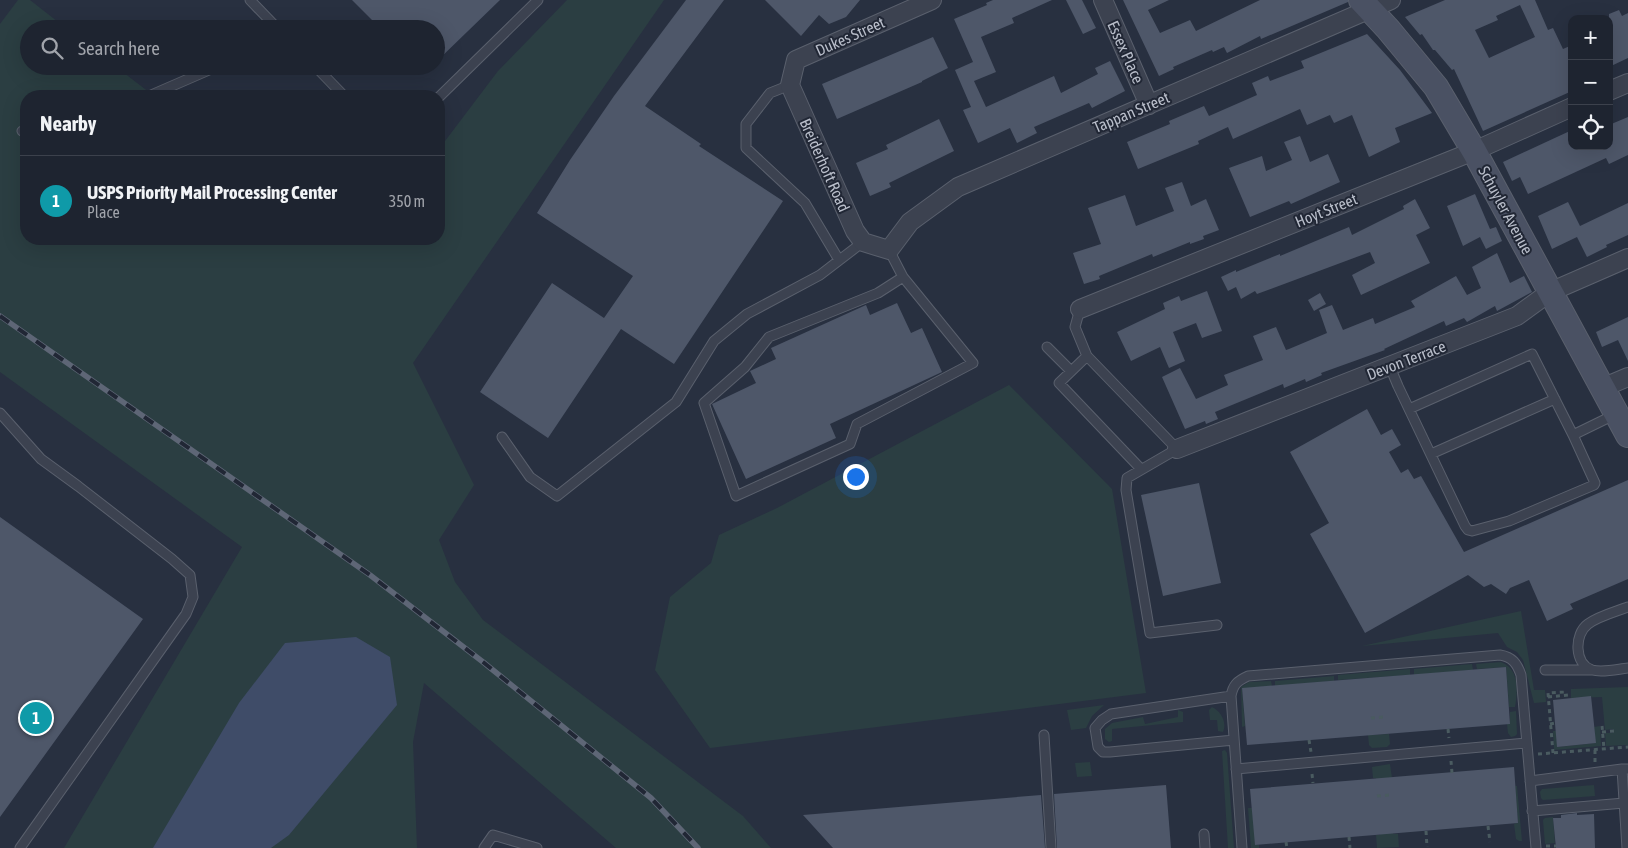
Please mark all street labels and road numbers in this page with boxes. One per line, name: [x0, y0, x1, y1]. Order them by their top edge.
street label: Dukes Street: [813, 13, 888, 59]
street label: Essex Place: [1104, 18, 1148, 86]
street label: Tappan Street: [1090, 88, 1173, 137]
street label: Breiderhoft Road: [796, 116, 854, 214]
street label: Schuyler Avenue: [1474, 163, 1537, 258]
street label: Hoyt Street: [1292, 189, 1360, 231]
street label: Devon Terrace: [1364, 337, 1448, 383]

